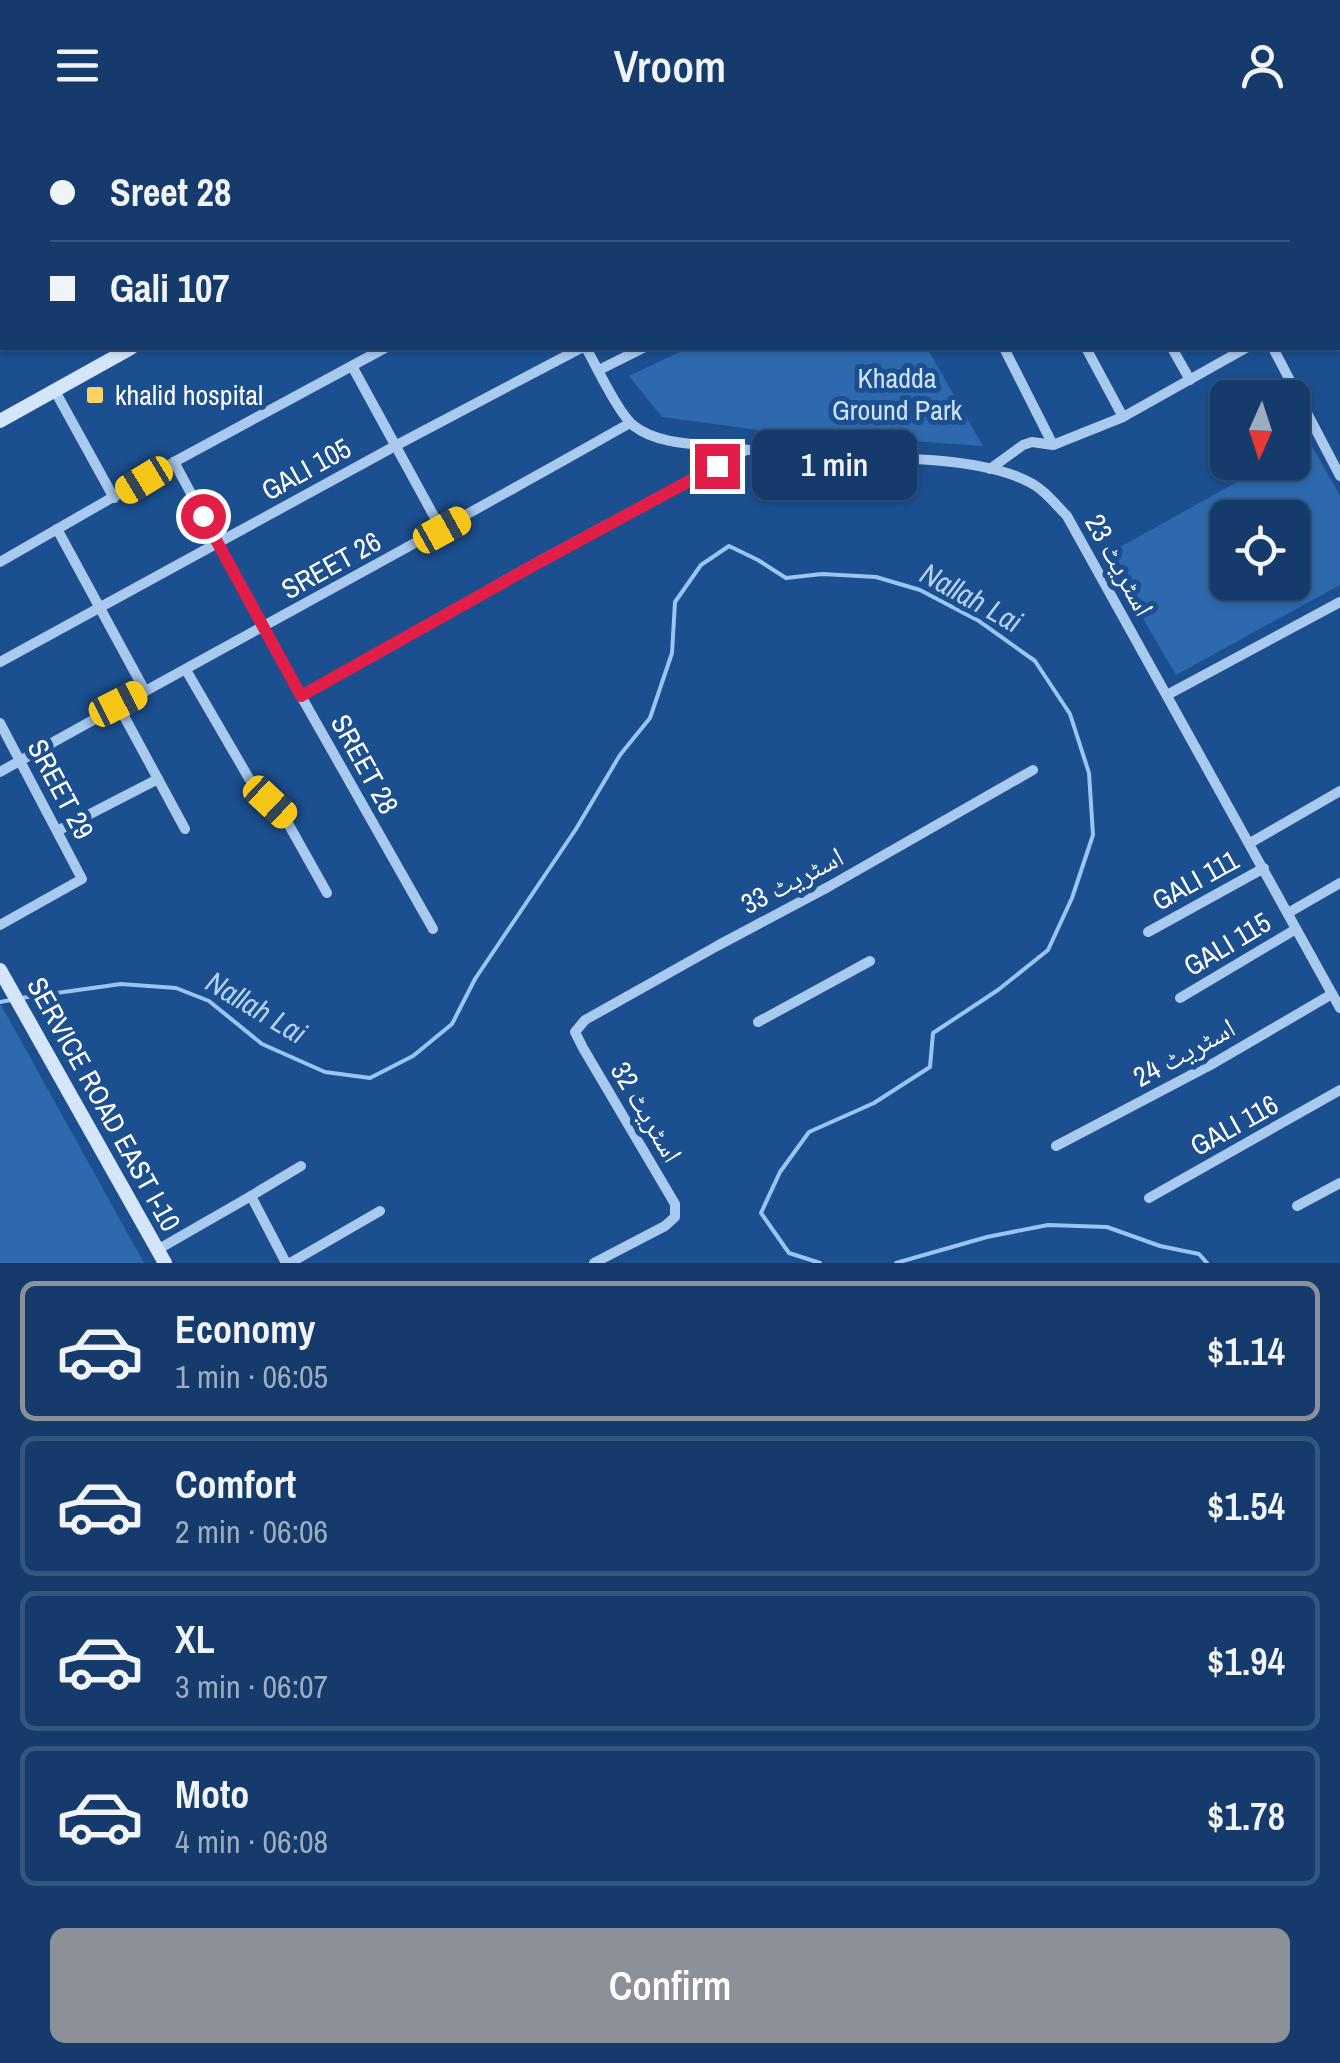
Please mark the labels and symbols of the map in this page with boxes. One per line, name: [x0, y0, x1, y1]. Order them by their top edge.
park label: Khadda Ground Park: [832, 359, 963, 429]
place label: khalid hospital: [115, 376, 263, 414]
north arrow: [1210, 380, 1310, 480]
marker: khalid hospital: [84, 384, 106, 406]
street label: GALI 105: [254, 429, 358, 509]
callout: 1 min: [752, 431, 917, 501]
route end: [695, 444, 740, 489]
car: [111, 452, 177, 508]
route start: [181, 494, 226, 539]
car: [408, 502, 476, 558]
street label: اسٹریٹ 23: [1076, 507, 1164, 623]
street label: SREET 26: [275, 522, 387, 608]
water label: Nallah Lai: [913, 553, 1030, 642]
car: [84, 677, 152, 731]
street label: SREET 28: [322, 708, 408, 820]
street label: SREET 29: [19, 732, 103, 846]
car: [238, 771, 302, 833]
street label: اسٹریٹ 33: [734, 837, 850, 923]
street label: GALI 111: [1145, 841, 1245, 919]
street label: GALI 115: [1176, 903, 1278, 985]
water label: Nallah Lai: [199, 961, 314, 1053]
street label: SERVICE ROAD EAST I-10: [18, 970, 190, 1238]
street label: اسٹریٹ 24: [1126, 1008, 1242, 1096]
street label: اسٹریٹ 32: [602, 1055, 692, 1169]
street label: GALI 116: [1183, 1085, 1285, 1165]

